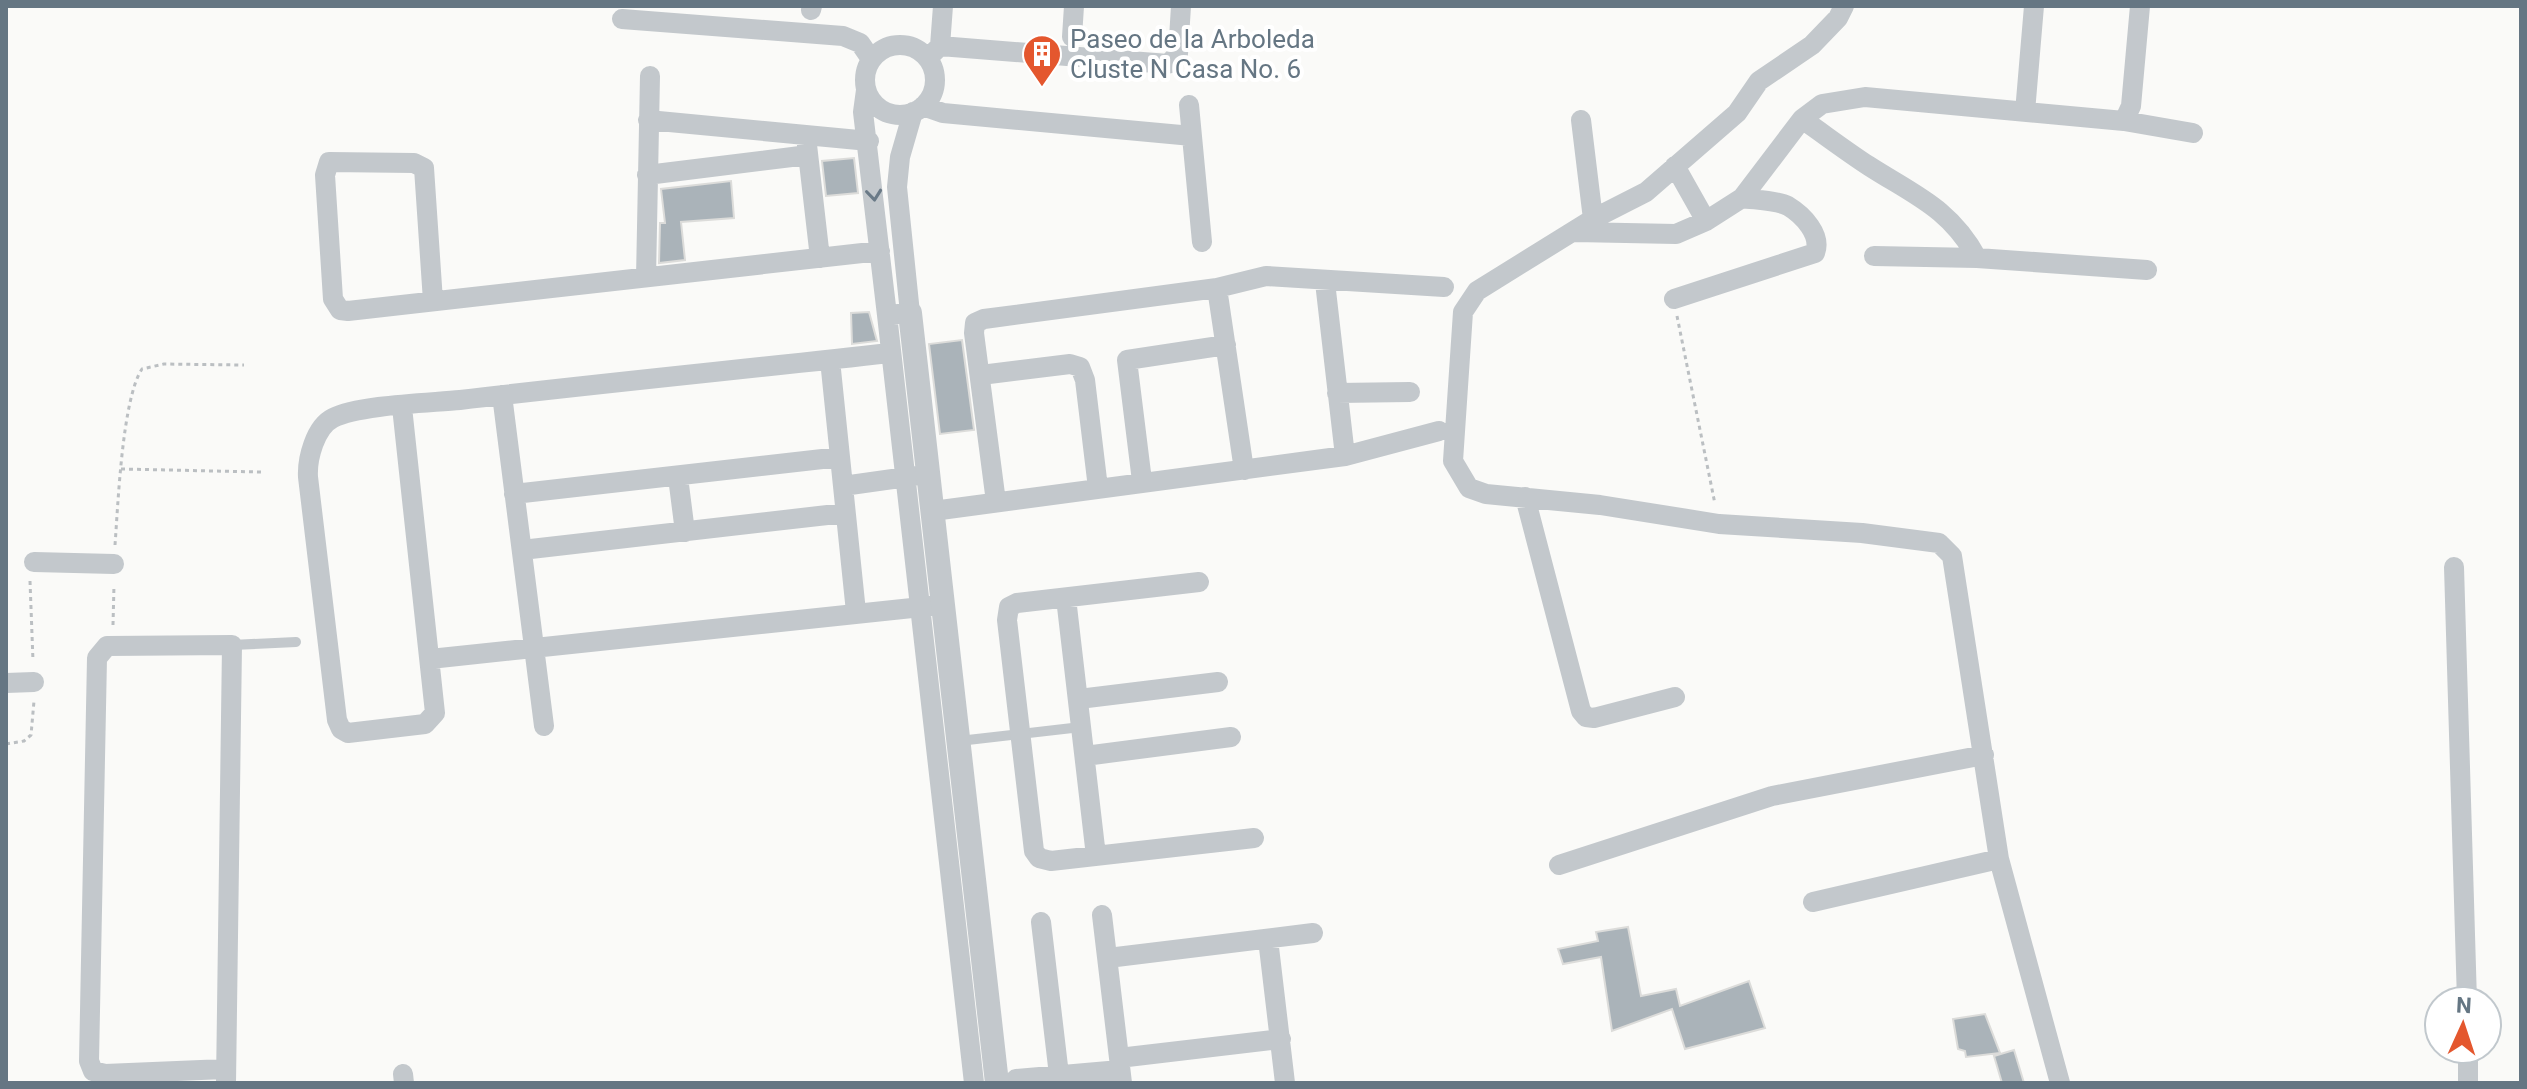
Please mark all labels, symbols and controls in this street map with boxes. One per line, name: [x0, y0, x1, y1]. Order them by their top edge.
place label: Paseo de la Arboleda Cluste N Casa No. 6: [1070, 24, 1315, 84]
building icon: Paseo de la Arboleda Cluste N Casa No. 6: [1021, 33, 1063, 88]
one-way arrow: [866, 189, 883, 202]
north arrow: [2423, 985, 2503, 1065]
text: N: [2456, 993, 2472, 1018]

